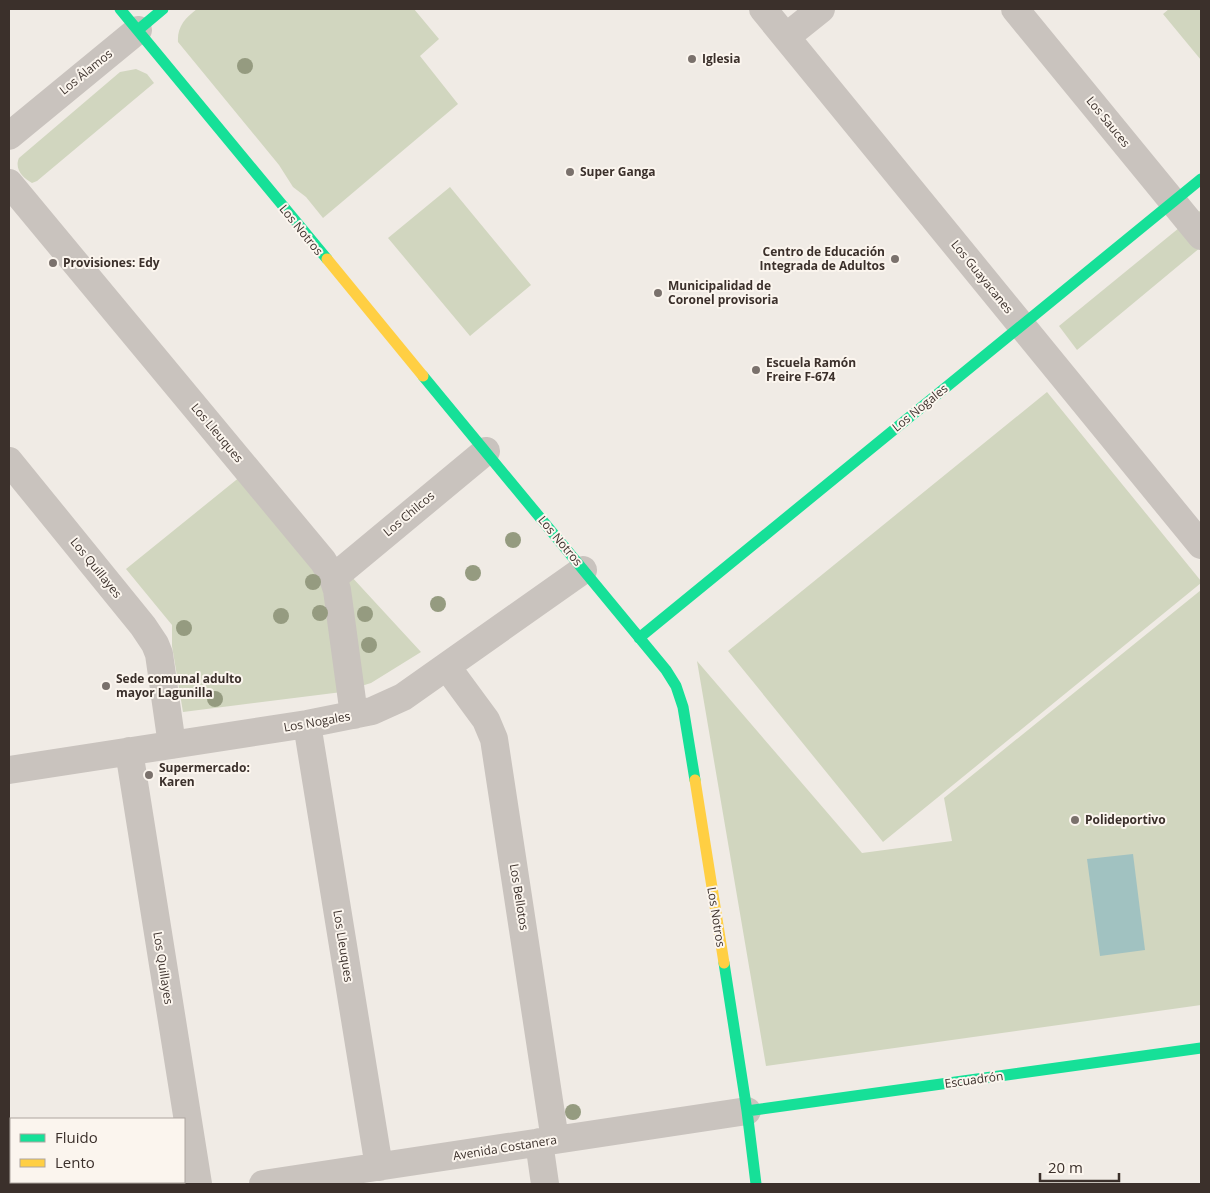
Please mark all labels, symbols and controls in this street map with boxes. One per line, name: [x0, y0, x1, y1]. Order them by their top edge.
street label: Los Álamos: [56, 45, 116, 98]
place label: Iglesia: [702, 50, 740, 67]
marker: Iglesia: [686, 53, 698, 65]
street label: Los Sauces: [1083, 93, 1134, 151]
place label: Super Ganga: [580, 163, 656, 180]
marker: Super Ganga: [564, 166, 576, 178]
street label: Los Notros: [276, 201, 327, 259]
street label: Los Guayacanes: [947, 236, 1017, 317]
place label: Centro de Educación Integrada de Adultos: [760, 243, 885, 274]
marker: Centro de Educación Integrada de Adultos: [889, 253, 901, 265]
place label: Provisiones: Edy: [63, 254, 160, 271]
marker: Provisiones: Edy: [47, 257, 59, 269]
place label: Municipalidad de Coronel provisoria: [668, 277, 778, 308]
marker: Municipalidad de Coronel provisoria: [652, 287, 664, 299]
place label: Escuela Ramón Freire F-674: [766, 354, 856, 385]
marker: Escuela Ramón Freire F-674: [750, 364, 762, 376]
street label: Los Nogales: [888, 380, 951, 435]
street label: Los Lleuques: [187, 399, 247, 466]
street label: Los Chilcos: [379, 487, 438, 540]
street label: Los Notros: [534, 512, 587, 570]
street label: Los Quillayes: [67, 534, 126, 602]
place label: Sede comunal adulto mayor Lagunilla: [116, 670, 242, 701]
marker: Sede comunal adulto mayor Lagunilla: [100, 680, 112, 692]
street label: Los Nogales: [282, 707, 352, 736]
place label: Supermercado: Karen: [159, 759, 250, 790]
marker: Supermercado: Karen: [143, 769, 155, 781]
place label: Polideportivo: [1085, 811, 1166, 828]
marker: Polideportivo: [1069, 814, 1081, 826]
street label: Los Bellotos: [506, 862, 533, 932]
street label: Los Notros: [703, 886, 730, 948]
street label: Los Lleuques: [329, 909, 358, 984]
street label: Los Quillayes: [149, 930, 178, 1006]
street label: Escuadrón: [944, 1067, 1004, 1092]
legend: [10, 1118, 185, 1183]
text: Fluido: [55, 1127, 98, 1147]
street label: Avenida Costanera: [452, 1131, 558, 1164]
scale bar: [1040, 1150, 1119, 1182]
text: Lento: [55, 1152, 95, 1172]
text: 20 m: [1048, 1157, 1083, 1177]

